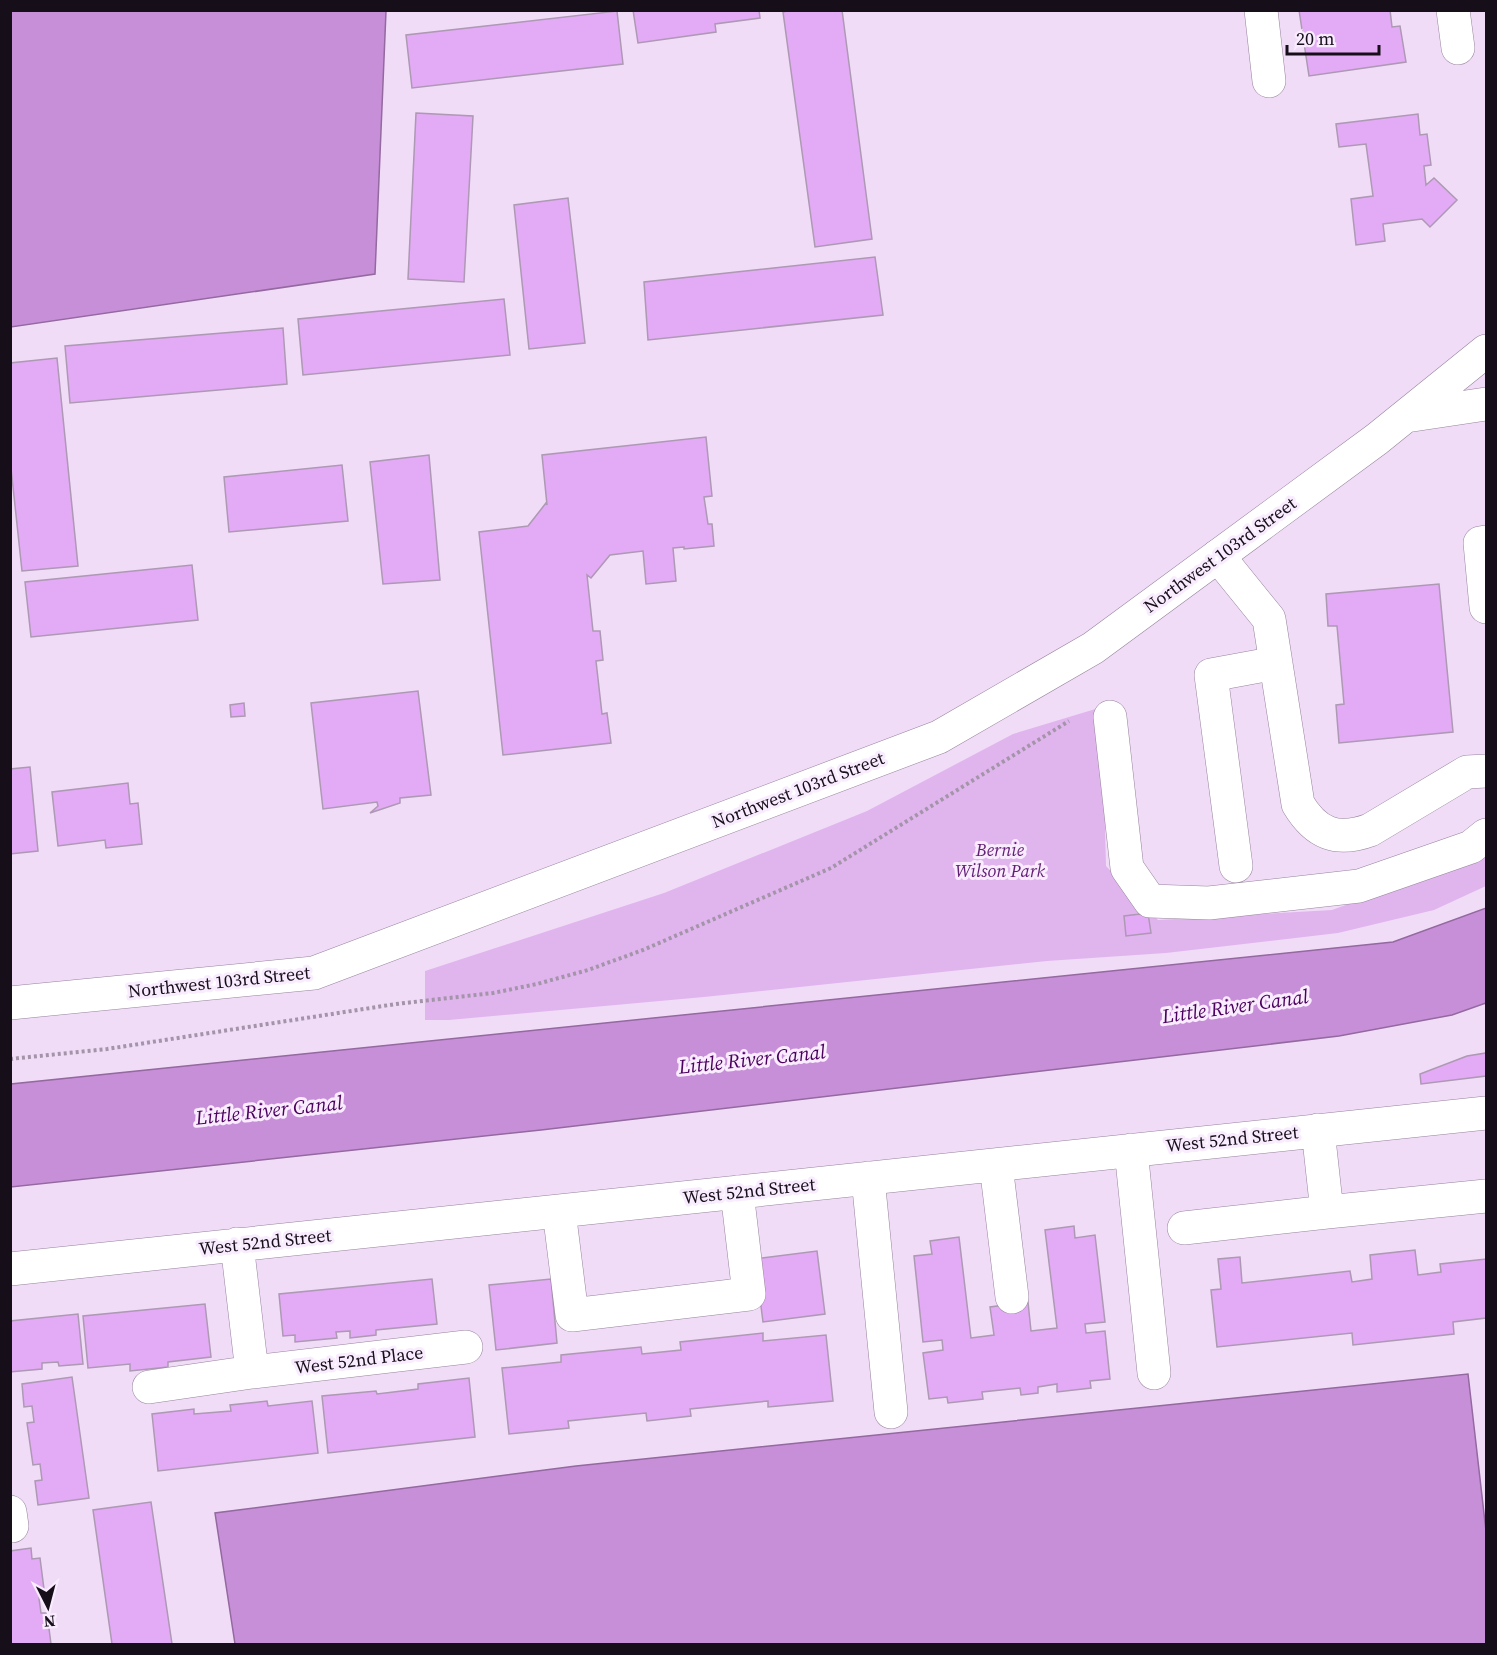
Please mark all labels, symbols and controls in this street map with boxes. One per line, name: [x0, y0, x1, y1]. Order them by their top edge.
scale bar: [1287, 18, 1378, 56]
text: 20 m: [1296, 26, 1334, 51]
street label: Northwest 103rd Street: [1138, 491, 1301, 618]
street label: Northwest 103rd Street: [708, 745, 888, 834]
park label: Bernie Wilson Park: [955, 837, 1046, 883]
street label: Northwest 103rd Street: [127, 960, 311, 1003]
water label: Little River Canal: [1159, 982, 1310, 1030]
water label: Little River Canal: [676, 1037, 827, 1081]
water label: Little River Canal: [193, 1088, 344, 1132]
street label: West 52nd Street: [1165, 1119, 1299, 1158]
street label: West 52nd Street: [682, 1171, 816, 1210]
street label: West 52nd Street: [198, 1222, 332, 1261]
street label: West 52nd Place: [293, 1339, 425, 1380]
north arrow: [18, 1577, 78, 1637]
text: N: [42, 1610, 57, 1634]

